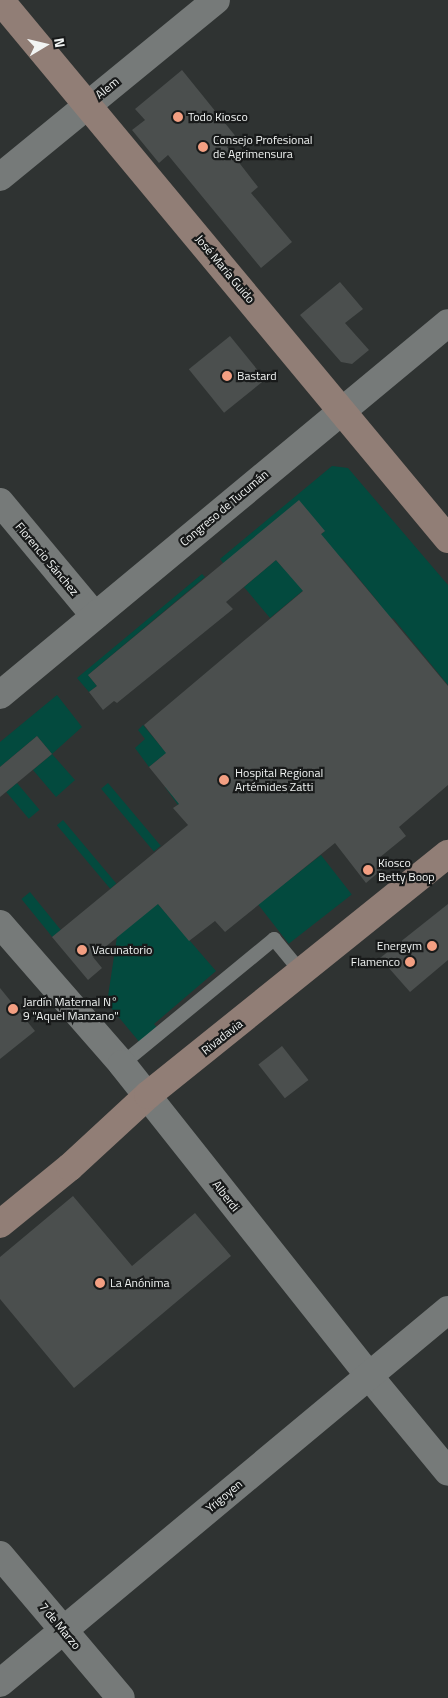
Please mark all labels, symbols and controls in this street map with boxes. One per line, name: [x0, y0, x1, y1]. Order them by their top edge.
north arrow: [20, 20, 70, 70]
text: N: [49, 36, 71, 49]
street label: Alem: [92, 74, 122, 102]
place label: Todo Kiosco: [188, 110, 248, 124]
marker: Todo Kiosco: [172, 111, 184, 123]
place label: Consejo Profesional de Agrimensura: [213, 133, 313, 161]
marker: Consejo Profesional de Agrimensura: [197, 141, 209, 153]
street label: José María Guido: [192, 232, 258, 306]
place label: Bastard: [237, 369, 277, 383]
marker: Bastard: [221, 370, 233, 382]
street label: Congreso de Tucumán: [177, 467, 271, 549]
street label: Florencio Sánchez: [12, 520, 82, 598]
place label: Hospital Regional Artémides Zatti: [235, 766, 323, 794]
marker: Hospital Regional Artémides Zatti: [217, 773, 231, 787]
place label: Kiosco Betty Boop: [378, 856, 435, 884]
marker: Kiosco Betty Boop: [362, 864, 374, 876]
place label: Energym: [377, 939, 422, 953]
marker: Energym: [426, 940, 438, 952]
place label: Vacunatorio: [92, 943, 152, 957]
marker: Vacunatorio: [76, 944, 88, 956]
place label: Flamenco: [351, 955, 400, 969]
marker: Flamenco: [404, 956, 416, 968]
place label: Jardín Maternal N° 9 "Aquel Manzano": [23, 995, 119, 1023]
marker: Jardín Maternal N° 9 "Aquel Manzano": [7, 1003, 19, 1015]
street label: Rivadavia: [198, 1016, 246, 1058]
street label: Alberdi: [209, 1178, 243, 1214]
place label: La Anónima: [110, 1276, 169, 1290]
marker: La Anónima: [94, 1277, 106, 1289]
street label: Yrigoyen: [203, 1477, 245, 1515]
street label: 7 de Marzo: [36, 1600, 84, 1652]

